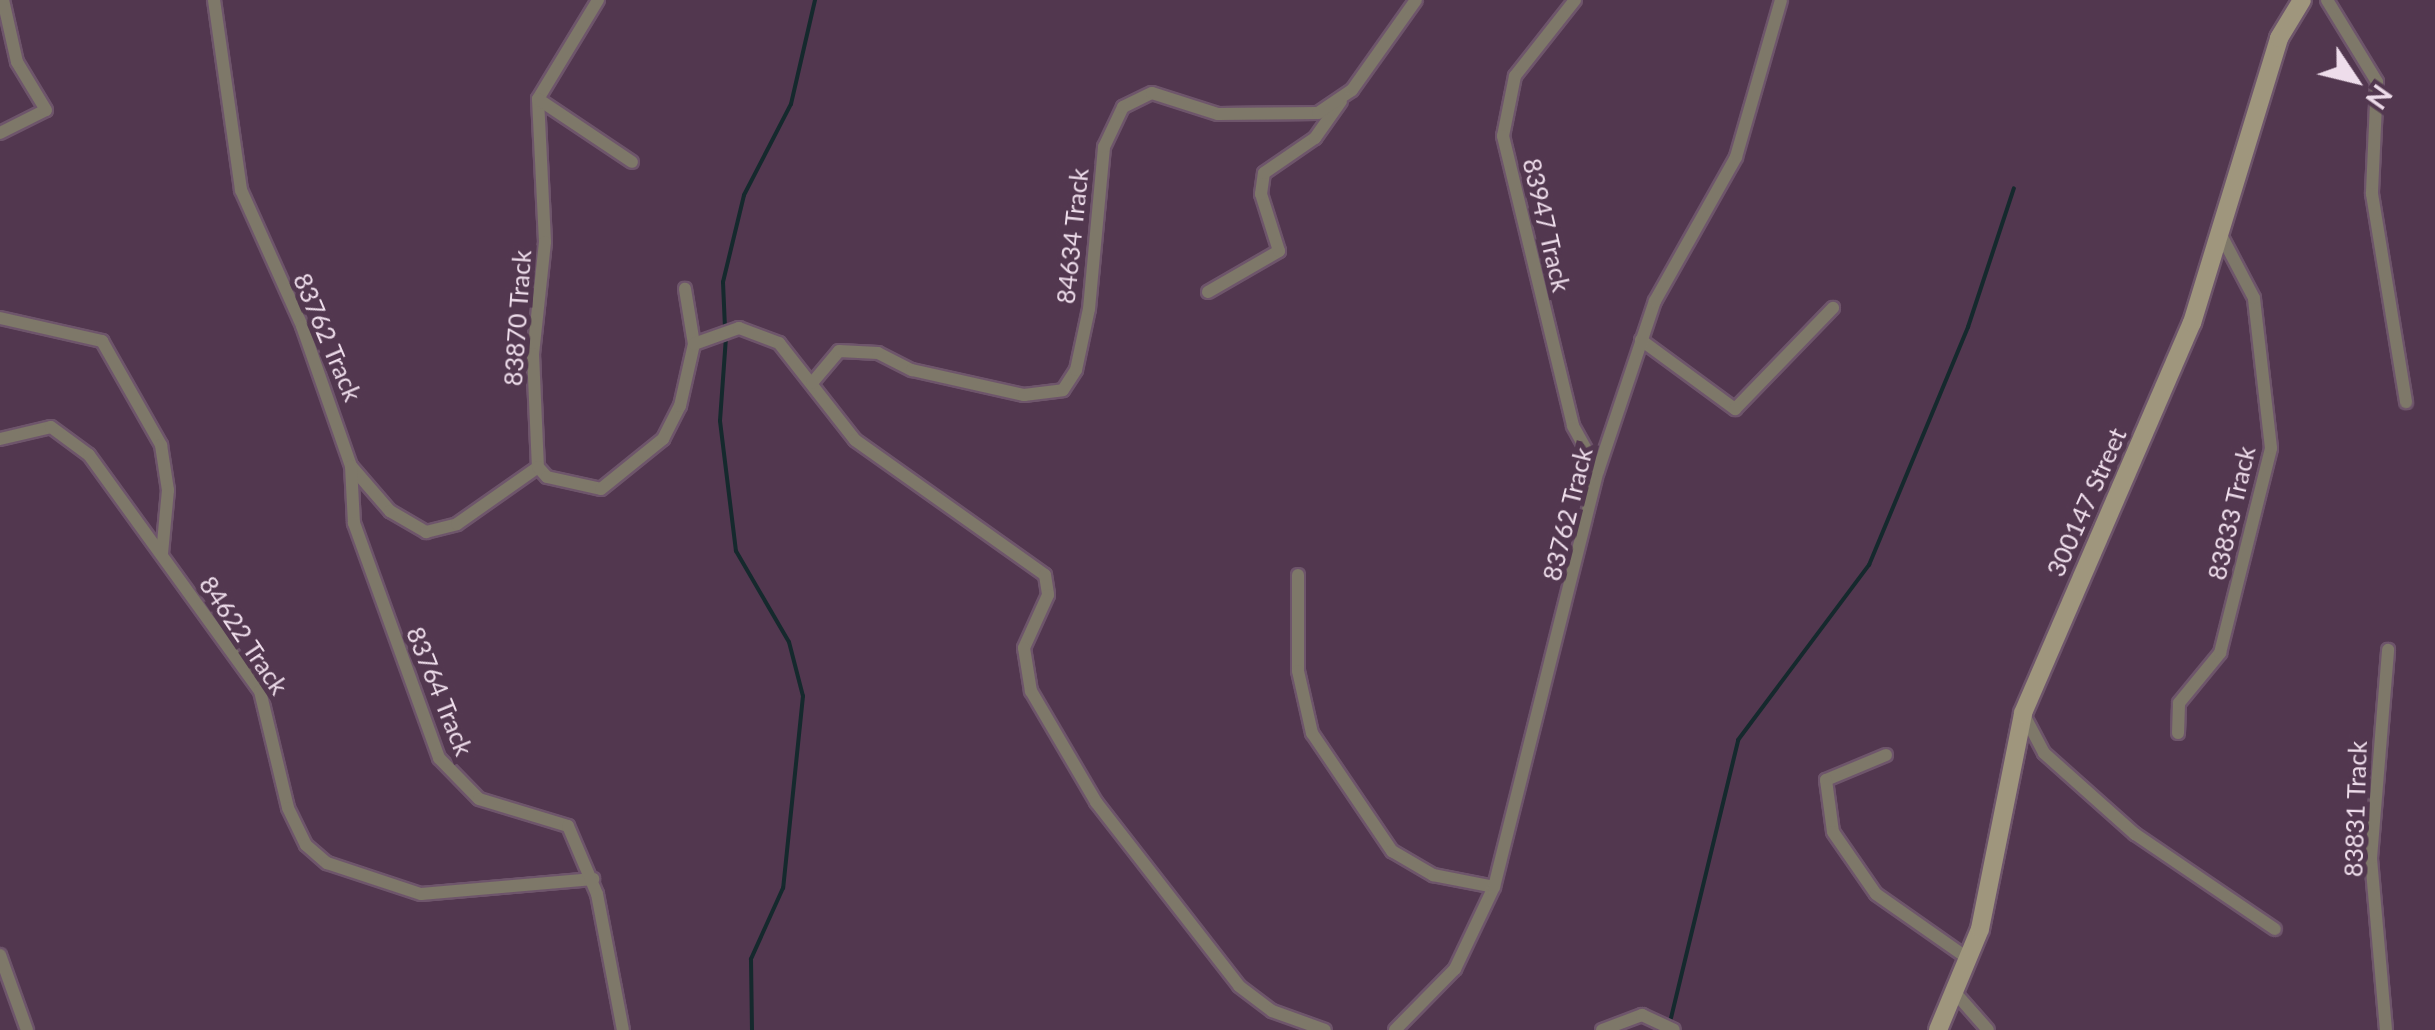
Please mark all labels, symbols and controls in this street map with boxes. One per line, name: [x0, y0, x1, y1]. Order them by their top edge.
north arrow: [2305, 30, 2405, 130]
text: N: [2359, 79, 2400, 116]
street label: 83947 Track: [1517, 155, 1577, 295]
street label: 84634 Track: [1050, 166, 1094, 306]
street label: 83870 Track: [497, 249, 537, 387]
street label: 83762 Track: [287, 268, 369, 406]
street label: 300147 Street: [2040, 423, 2132, 581]
street label: 83833 Track: [2201, 443, 2261, 583]
street label: 83762 Track: [1536, 444, 1598, 584]
street label: 84622 Track: [193, 570, 295, 700]
street label: 83764 Track: [400, 622, 480, 760]
street label: 83831 Track: [2338, 740, 2372, 878]

